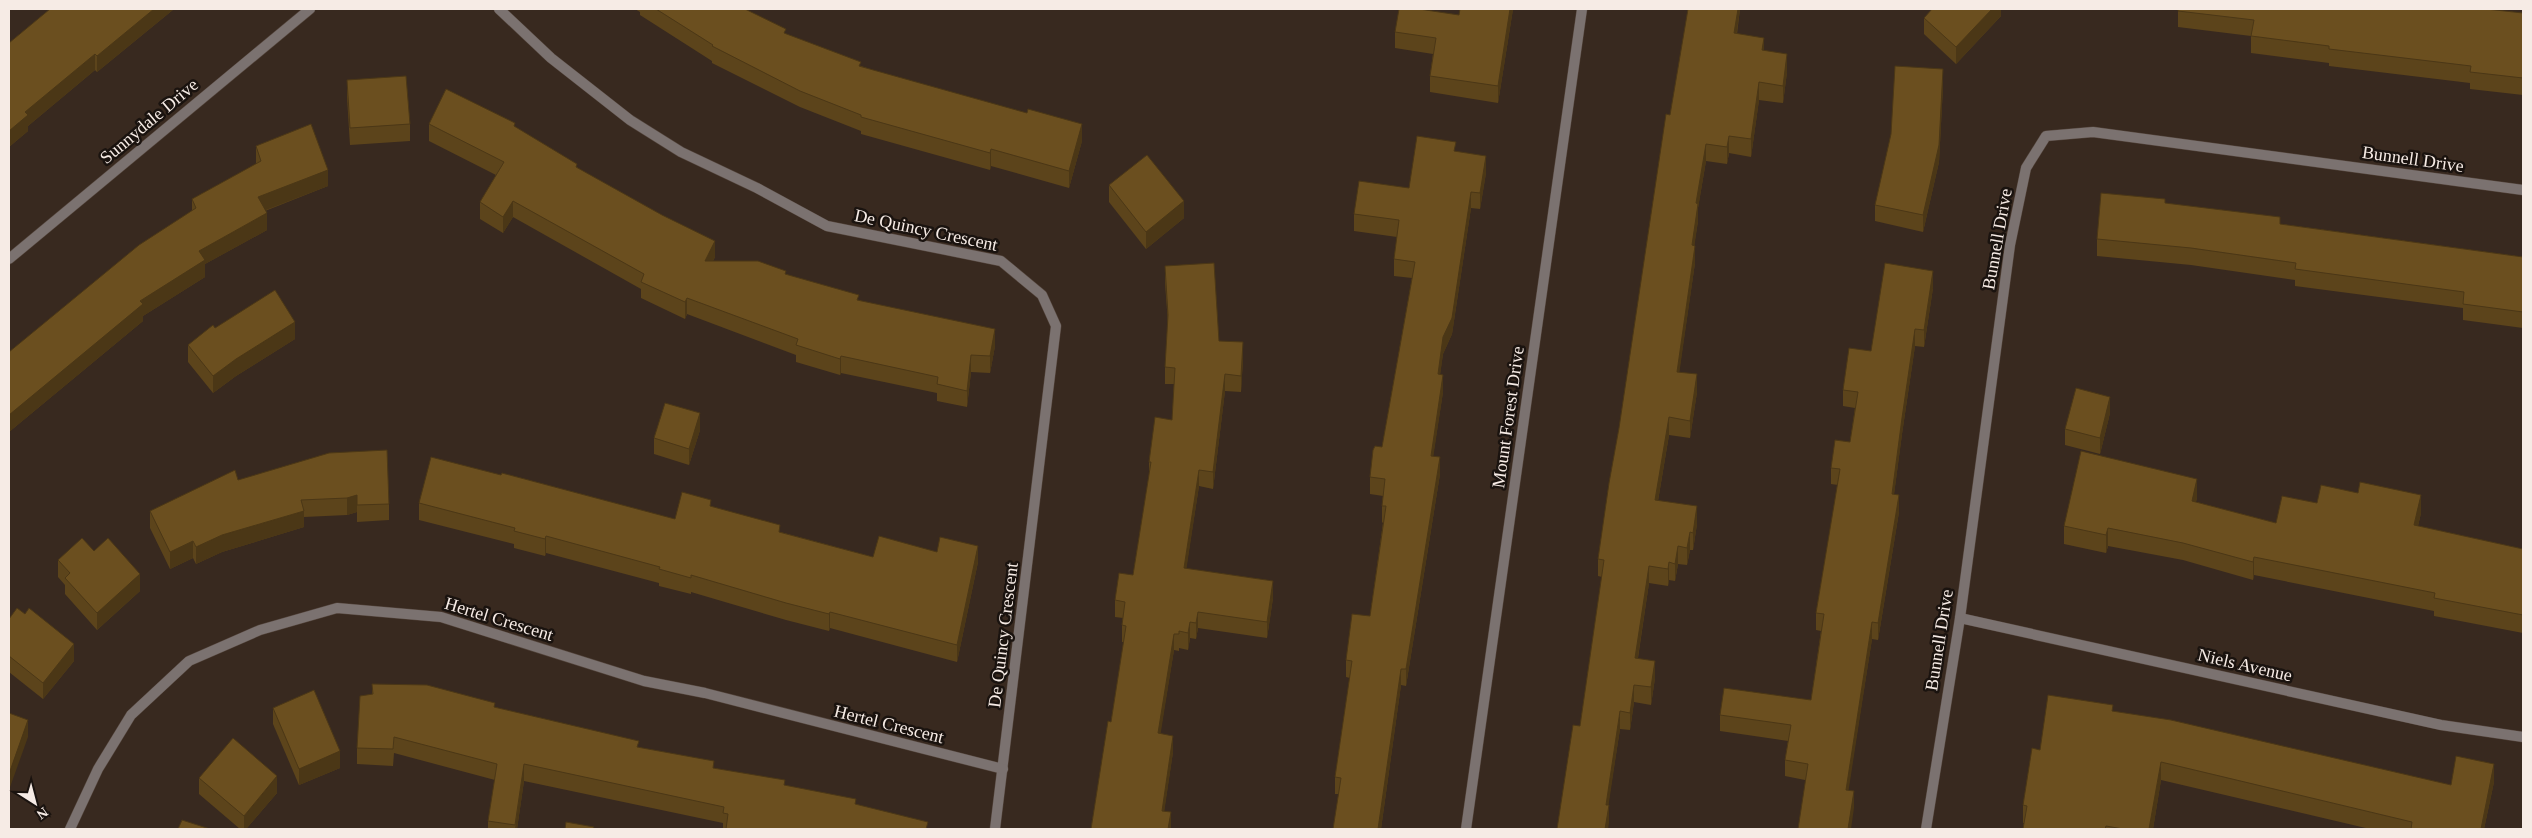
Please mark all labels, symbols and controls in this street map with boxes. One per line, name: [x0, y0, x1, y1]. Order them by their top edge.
street label: Sunnydale Drive: [96, 74, 202, 168]
street label: Bunnell Drive: [2361, 142, 2465, 176]
street label: Bunnell Drive: [1978, 187, 2016, 291]
street label: De Quincy Crescent: [853, 205, 999, 255]
street label: Mount Forest Drive: [1488, 345, 1528, 489]
street label: De Quincy Crescent: [984, 561, 1022, 709]
street label: Bunnell Drive: [1921, 588, 1957, 692]
street label: Hertel Crescent: [442, 593, 556, 645]
street label: Niels Avenue: [2196, 644, 2294, 686]
street label: Hertel Crescent: [832, 701, 946, 747]
north arrow: [10, 778, 60, 828]
text: N: [34, 804, 51, 822]

